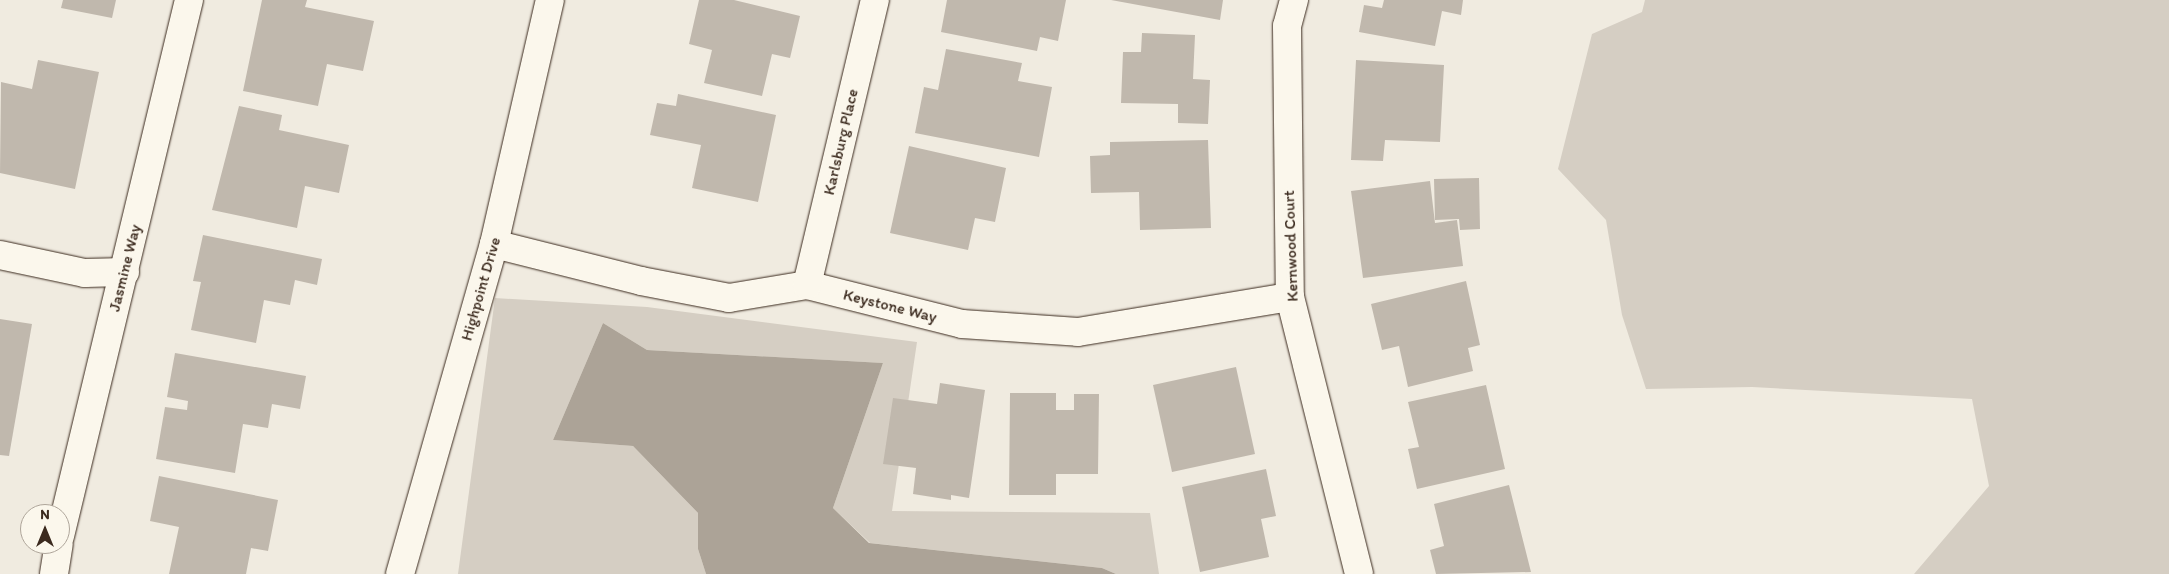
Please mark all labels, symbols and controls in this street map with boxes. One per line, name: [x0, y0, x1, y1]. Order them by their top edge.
street label: Karlsburg Place: [819, 87, 863, 197]
street label: Kernwood Court: [1279, 190, 1303, 302]
street label: Jasmine Way: [105, 222, 145, 314]
street label: Highpoint Drive: [457, 235, 505, 343]
street label: Keystone Way: [841, 285, 939, 327]
north arrow: [20, 504, 70, 554]
text: N: [40, 506, 50, 523]

